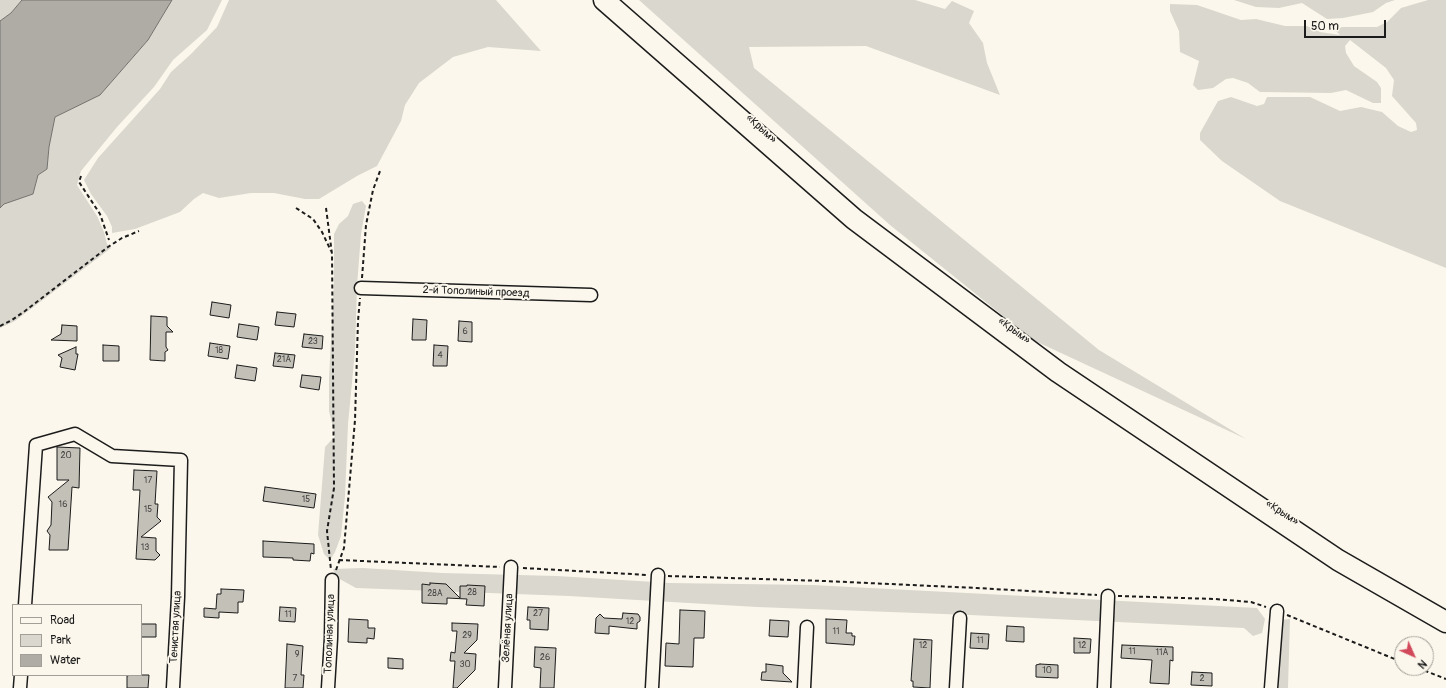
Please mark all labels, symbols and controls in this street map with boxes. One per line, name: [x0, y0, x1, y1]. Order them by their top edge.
scale bar: [1306, 12, 1388, 38]
text: 50 m: [1311, 19, 1339, 34]
street label: «Крым»: [743, 112, 779, 146]
street label: 2-й Тополиный проезд: [422, 284, 530, 300]
street label: «Крым»: [995, 315, 1033, 347]
house number: 6: [462, 327, 468, 337]
house number: 23: [308, 337, 318, 347]
house number: 18: [215, 346, 223, 356]
house number: 4: [437, 351, 443, 361]
house number: 21А: [277, 355, 291, 365]
house number: 20: [60, 451, 72, 461]
house number: 17: [144, 476, 152, 486]
house number: 15: [302, 495, 310, 505]
street label: «Крым»: [1263, 497, 1301, 529]
house number: 16: [59, 500, 67, 510]
house number: 15: [144, 505, 152, 515]
house number: 13: [141, 543, 149, 553]
house number: 28: [467, 588, 477, 598]
house number: 28А: [427, 589, 443, 599]
street label: Тенистая улица: [168, 590, 184, 664]
street label: Зелёная улица: [500, 593, 516, 663]
street label: Тополиная улица: [322, 594, 338, 674]
legend: [12, 604, 142, 676]
house number: 27: [533, 609, 543, 619]
house number: 11: [284, 610, 292, 620]
text: Road: [50, 613, 75, 628]
house number: 12: [626, 617, 634, 627]
house number: 11: [832, 627, 840, 637]
house number: 29: [462, 631, 472, 641]
text: Park: [50, 633, 71, 648]
house number: 11: [976, 636, 984, 646]
north arrow: [1394, 636, 1434, 676]
house number: 12: [919, 641, 927, 651]
house number: 12: [1078, 641, 1086, 651]
house number: 11: [1128, 647, 1136, 657]
house number: 11А: [1156, 648, 1168, 658]
house number: 9: [295, 650, 299, 660]
text: Water: [50, 653, 81, 668]
house number: 26: [540, 653, 550, 663]
text: N: [1415, 657, 1429, 671]
house number: 30: [459, 660, 471, 670]
house number: 10: [1042, 666, 1052, 676]
house number: 7: [293, 674, 297, 684]
house number: 2: [1199, 674, 1205, 684]

